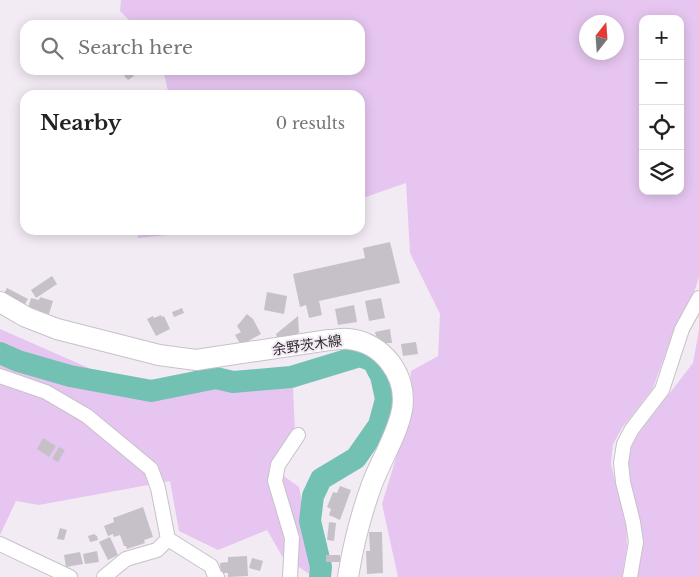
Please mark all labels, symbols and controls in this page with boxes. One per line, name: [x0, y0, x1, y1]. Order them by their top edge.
north arrow: [579, 15, 624, 60]
map controls: [639, 15, 684, 195]
button: +: [639, 15, 684, 60]
search box: [20, 20, 365, 75]
icon: search: [38, 34, 66, 62]
text: Search here: [78, 36, 193, 59]
button: −: [639, 60, 684, 105]
button: locate: [639, 105, 684, 150]
text: Nearby: [40, 110, 121, 136]
text: 0 results: [276, 113, 345, 133]
button: layers: [639, 150, 684, 195]
street label: 余野茨木線: [271, 331, 343, 359]

